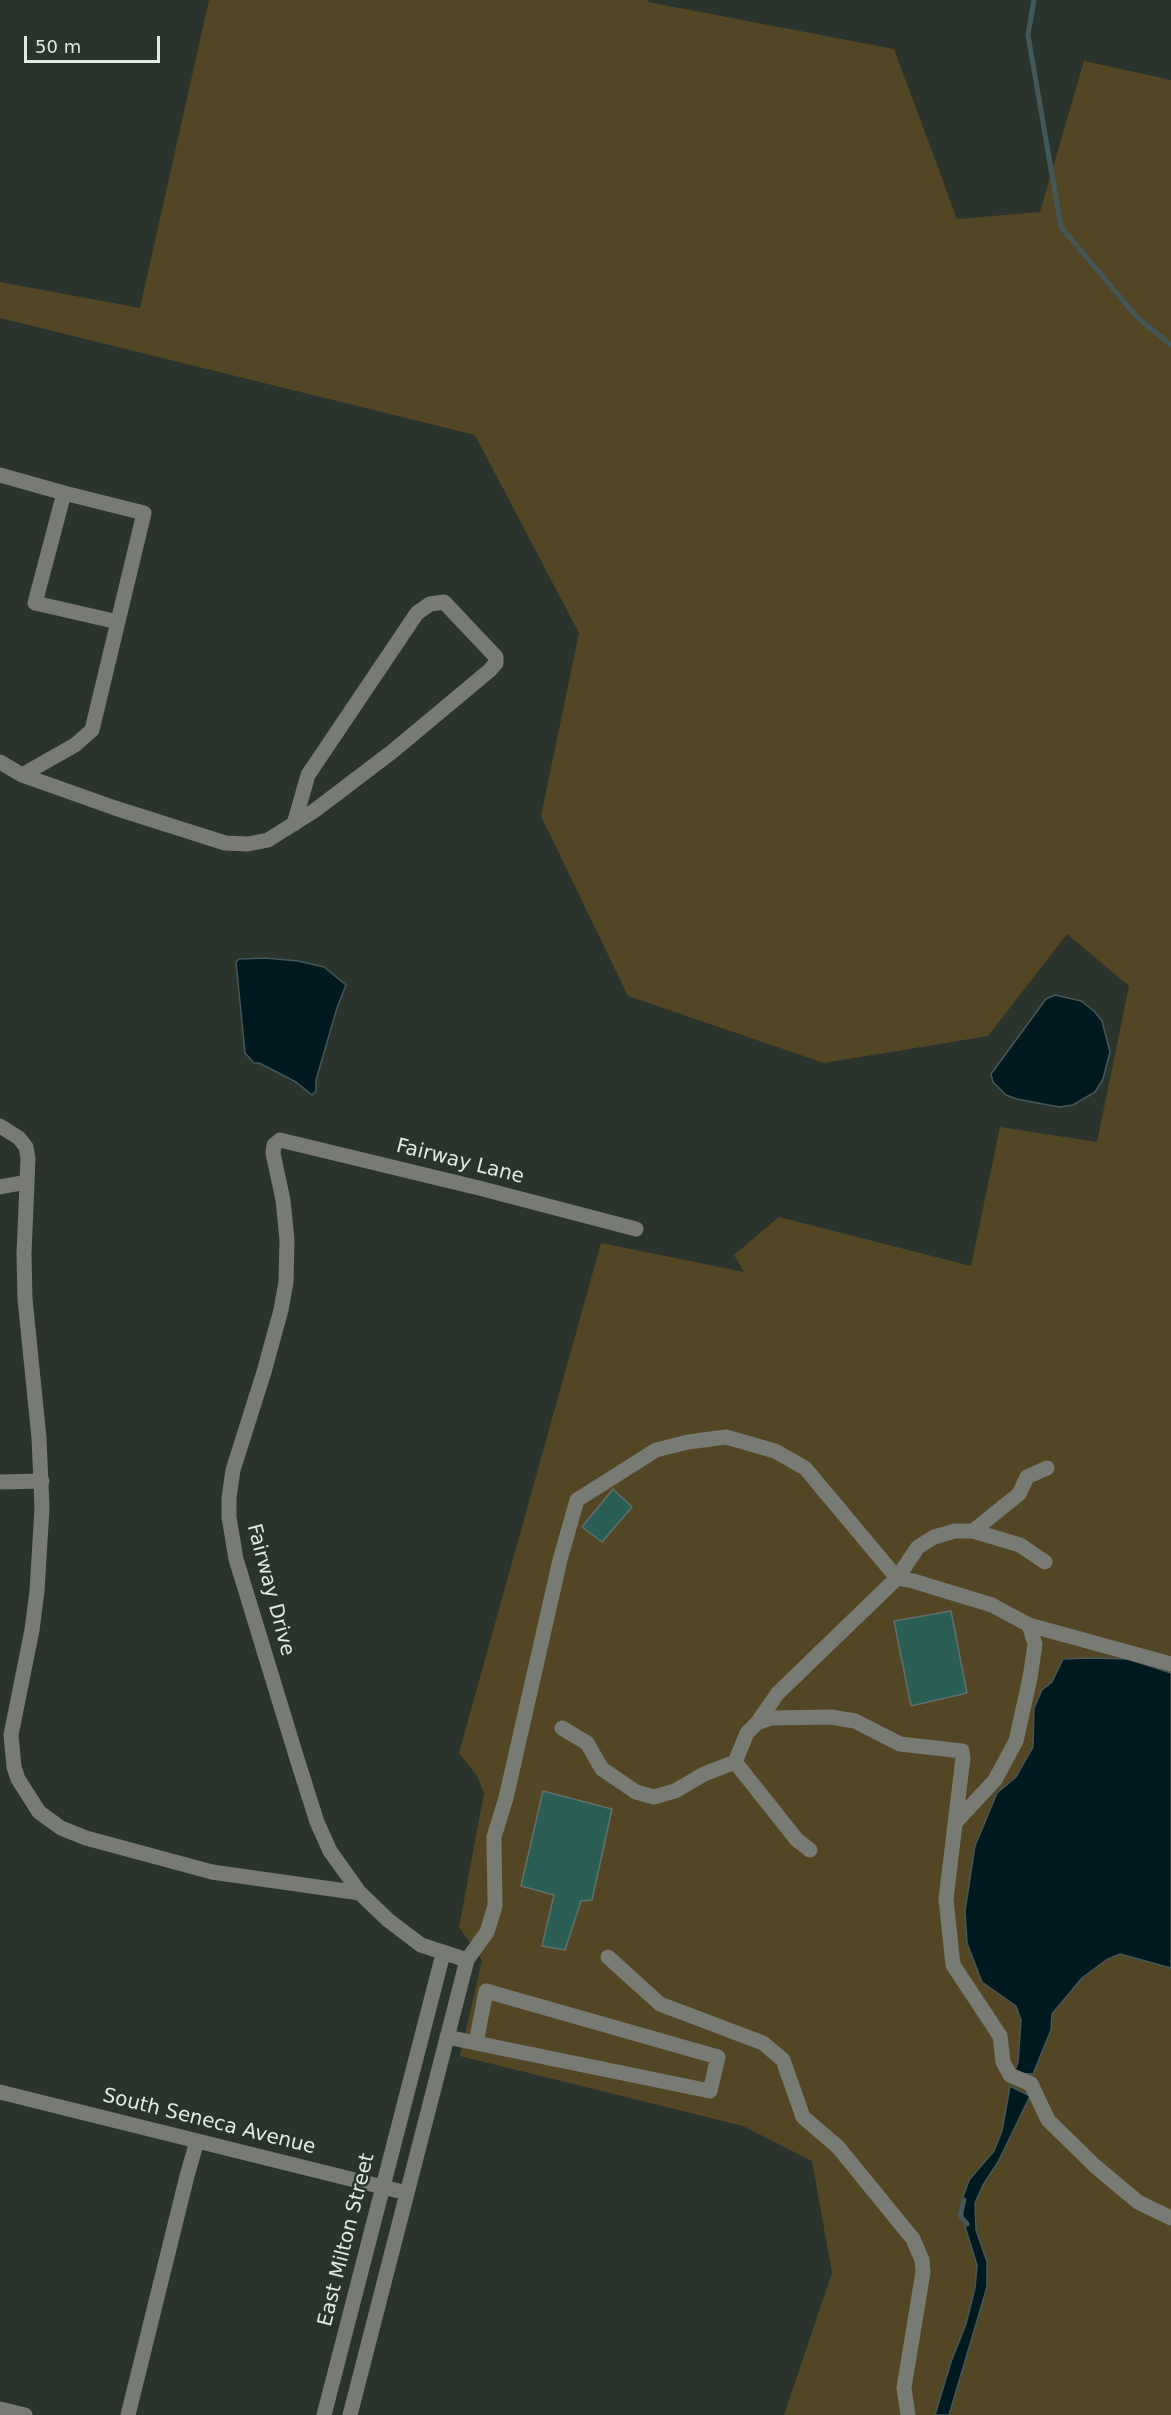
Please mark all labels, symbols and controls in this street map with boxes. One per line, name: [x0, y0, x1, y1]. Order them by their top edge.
scale bar: [27, 24, 164, 62]
text: 50 m: [35, 36, 81, 57]
street label: Fairway Lane: [394, 1135, 526, 1189]
street label: Fairway Drive: [241, 1521, 299, 1659]
street label: South Seneca Avenue: [100, 2084, 318, 2160]
street label: East Milton Street: [314, 2151, 380, 2329]

